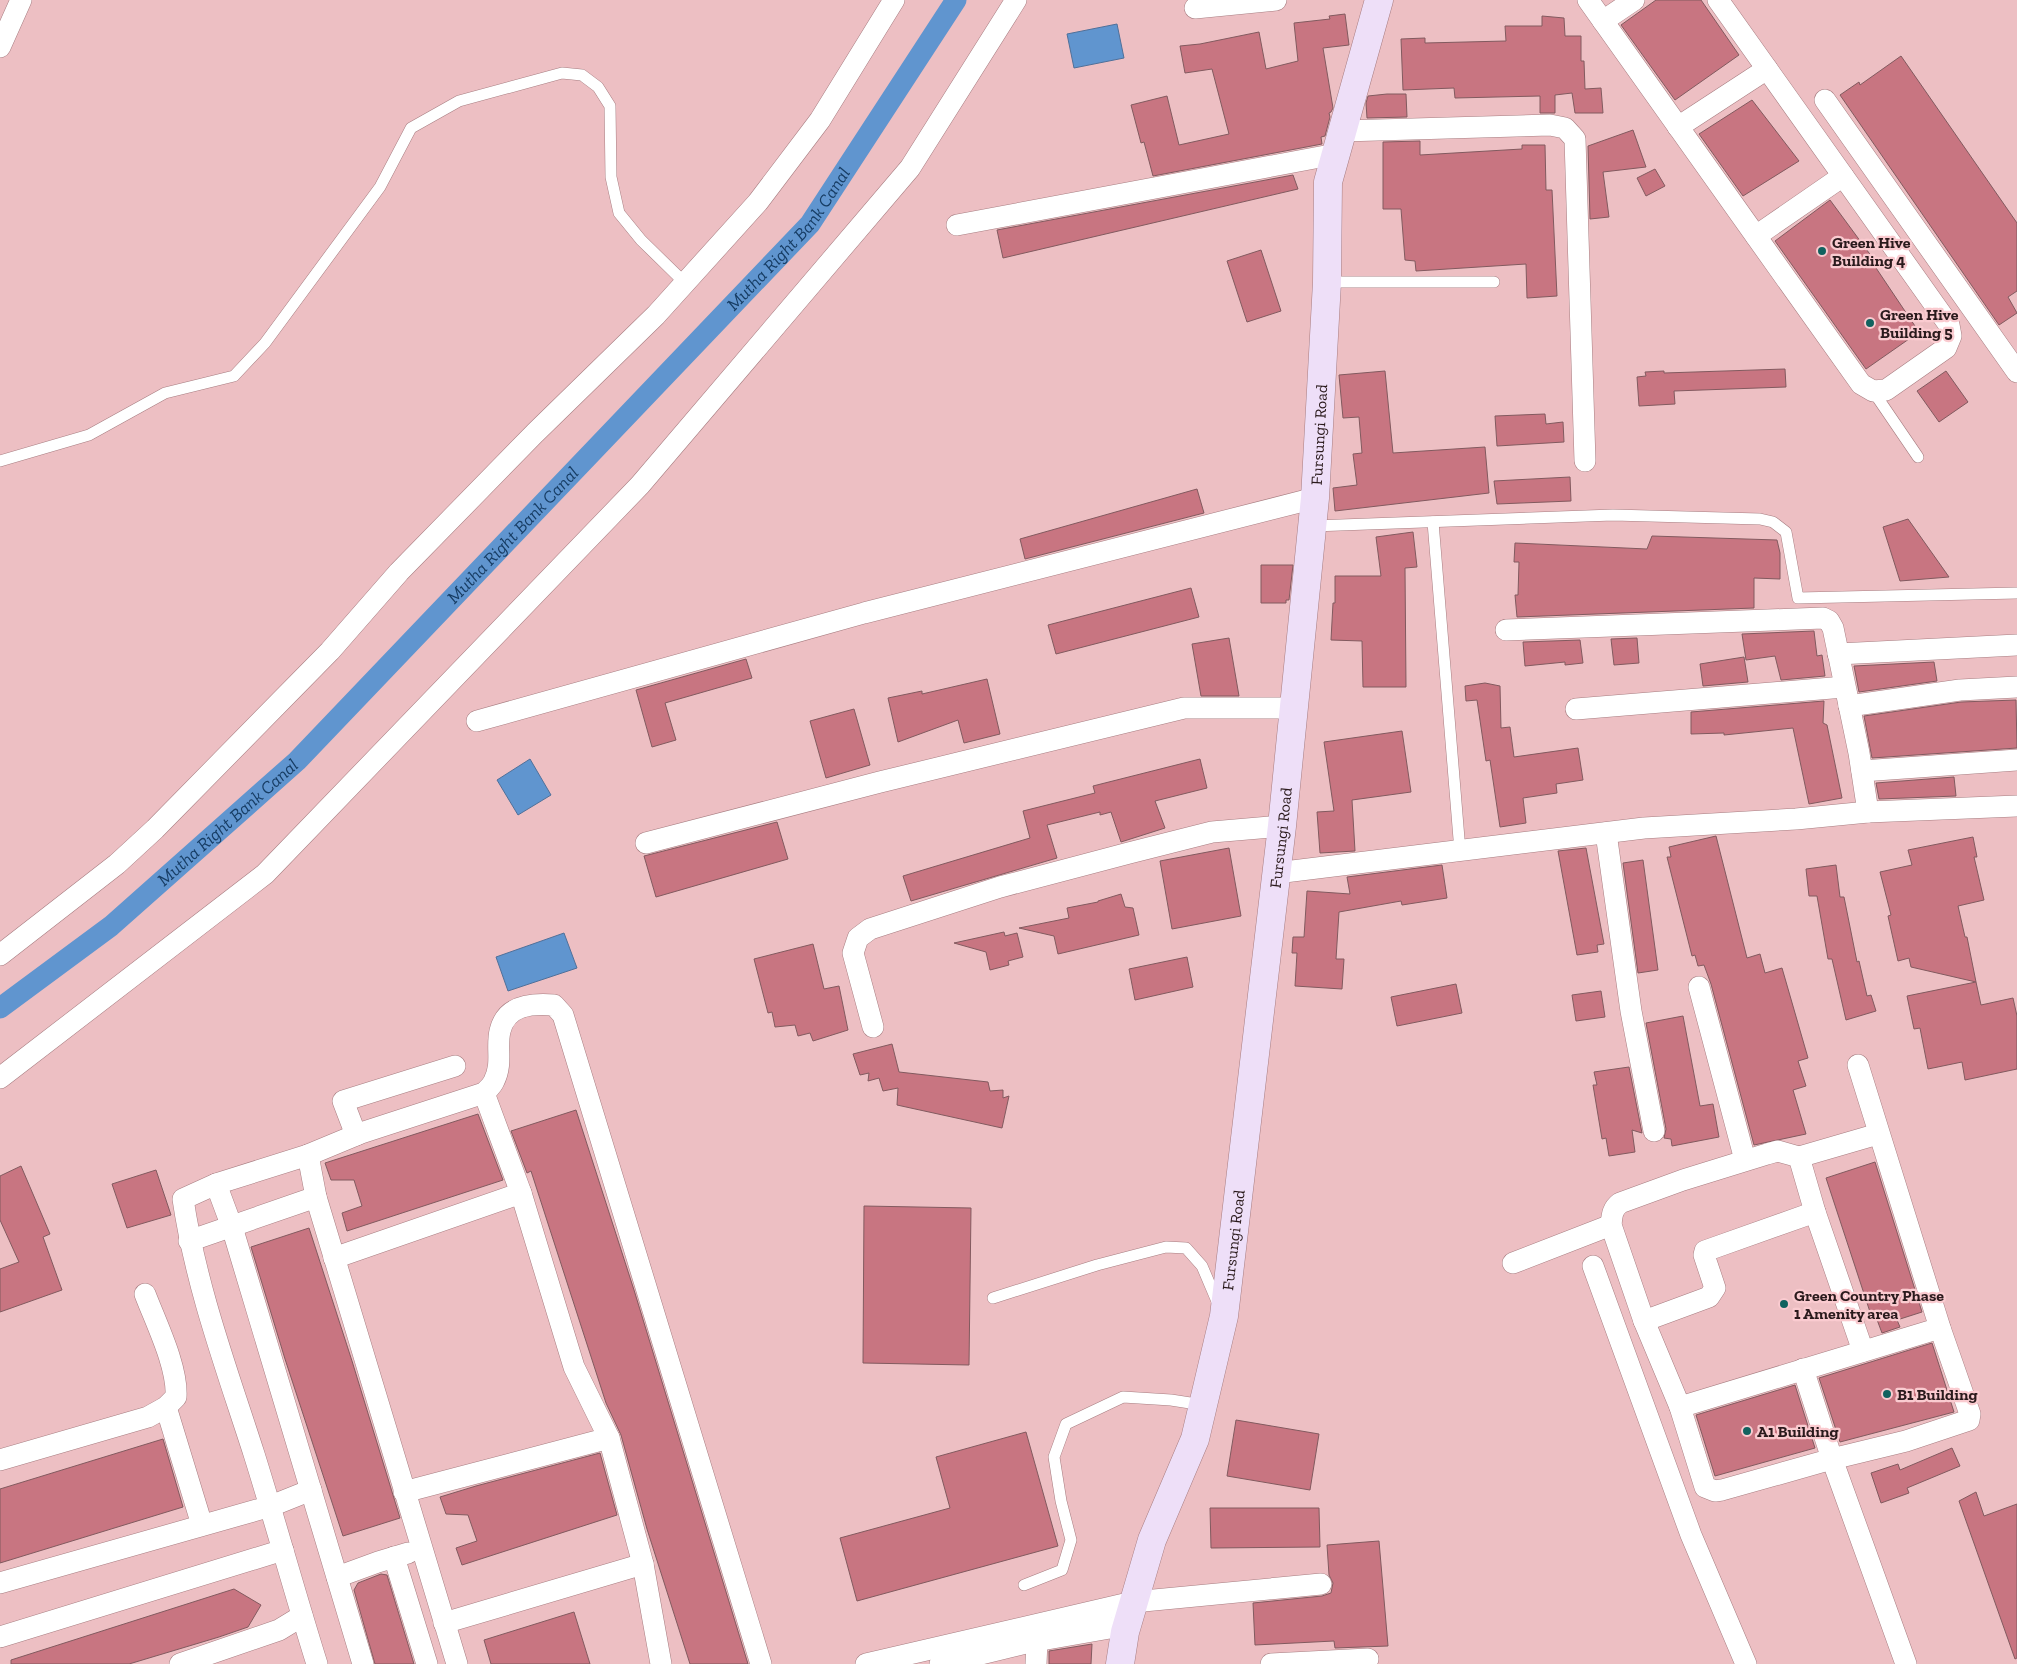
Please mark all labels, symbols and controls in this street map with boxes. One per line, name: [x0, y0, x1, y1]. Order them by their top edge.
water label: Mutha Right Bank Canal: [722, 163, 855, 315]
place label: Green Hive Building 4: [1832, 233, 1911, 270]
marker: Green Hive Building 4: [1816, 245, 1828, 257]
place label: Green Hive Building 5: [1880, 305, 1959, 342]
marker: Green Hive Building 5: [1864, 317, 1876, 329]
street label: Fursungi Road: [1306, 383, 1331, 486]
water label: Mutha Right Bank Canal: [442, 462, 583, 608]
water label: Mutha Right Bank Canal: [153, 754, 303, 891]
street label: Fursungi Road: [1265, 786, 1295, 889]
street label: Fursungi Road: [1218, 1188, 1248, 1291]
place label: Green Country Phase 1 Amenity area: [1794, 1286, 1944, 1323]
marker: Green Country Phase 1 Amenity area: [1778, 1298, 1790, 1310]
place label: B1 Building: [1897, 1385, 1978, 1404]
marker: B1 Building: [1881, 1388, 1893, 1400]
place label: A1 Building: [1757, 1422, 1839, 1441]
marker: A1 Building: [1741, 1425, 1753, 1437]

